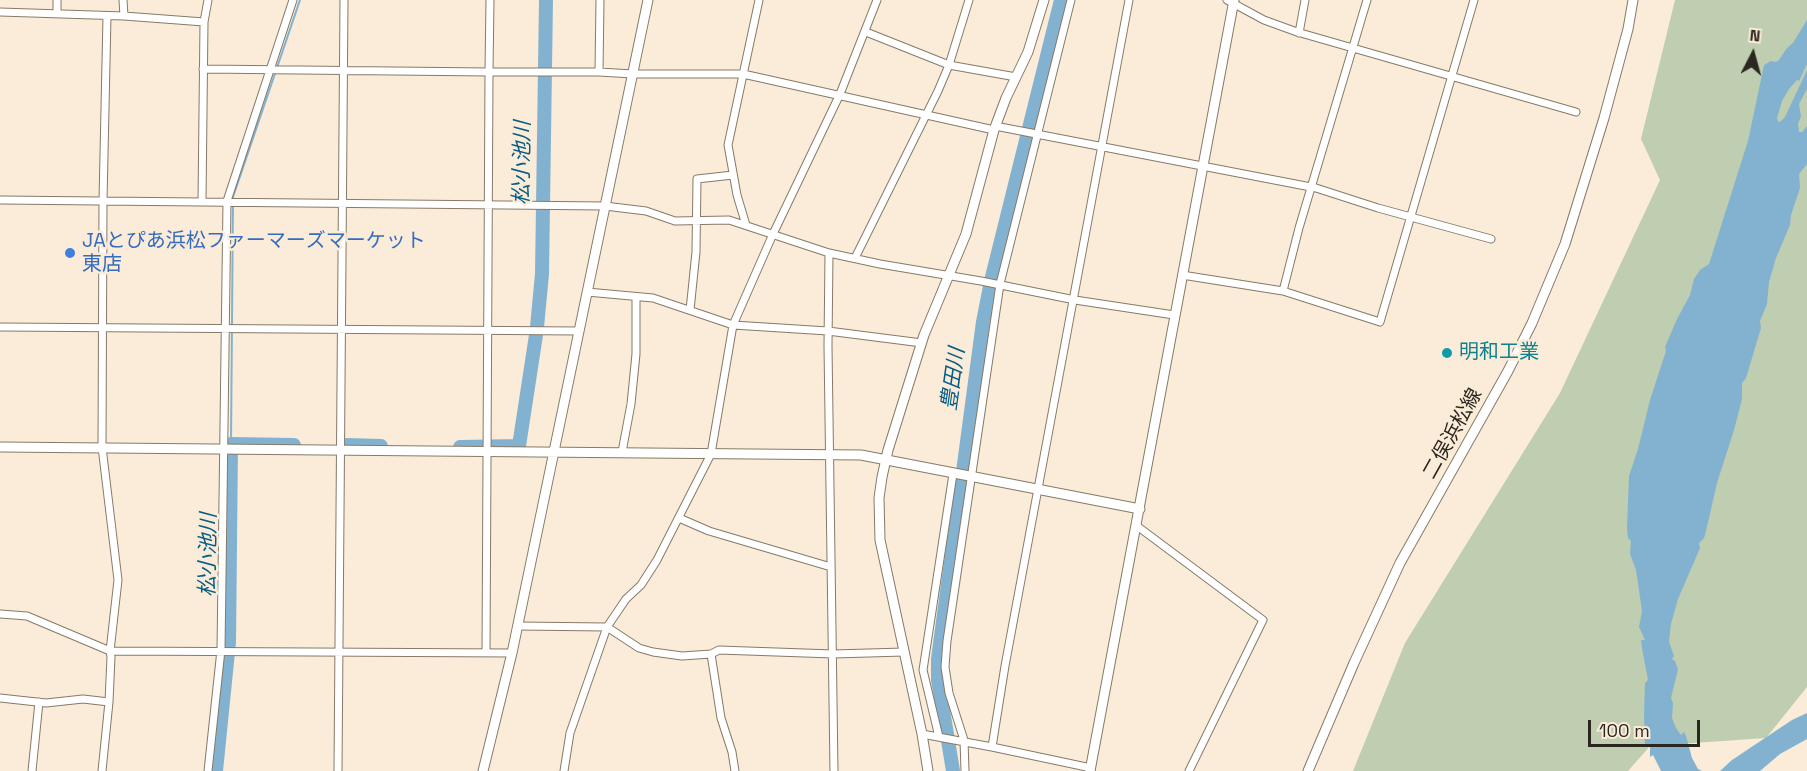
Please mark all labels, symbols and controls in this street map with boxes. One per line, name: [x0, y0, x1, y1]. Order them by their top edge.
north arrow: [1723, 24, 1783, 84]
text: N: [1748, 25, 1761, 47]
water label: 松小池川: [510, 121, 536, 205]
place label: JAとぴあ浜松ファーマーズマーケット 東店: [82, 230, 426, 277]
marker: JAとぴあ浜松ファーマーズマーケット 東店: [63, 246, 77, 260]
place label: 明和工業: [1459, 341, 1539, 365]
water label: 豊田川: [937, 346, 971, 412]
marker: 明和工業: [1440, 346, 1454, 360]
street label: 二俣浜松線: [1418, 384, 1488, 484]
water label: 松小池川: [196, 513, 222, 597]
scale bar: [1591, 708, 1704, 746]
text: 100 m: [1599, 719, 1650, 742]

